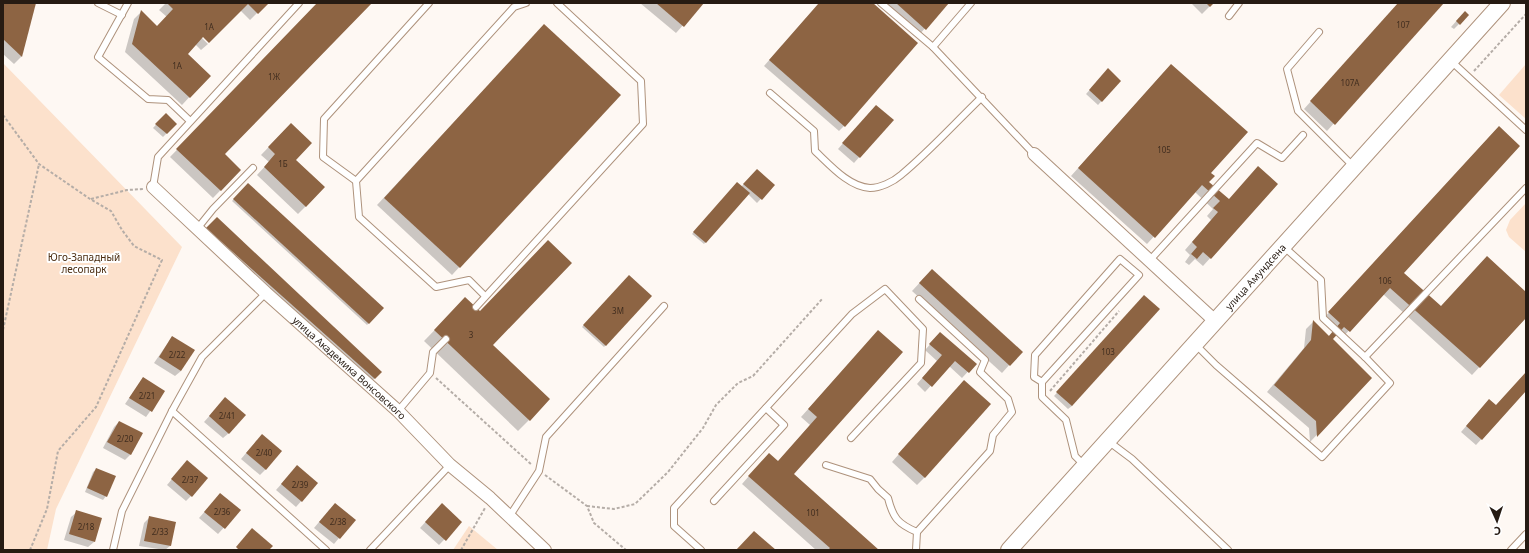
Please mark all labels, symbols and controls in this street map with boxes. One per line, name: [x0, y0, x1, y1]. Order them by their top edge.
house number: 107: [1396, 19, 1410, 30]
house number: 1А: [204, 21, 215, 32]
house number: 1А: [172, 60, 183, 71]
house number: 1Ж: [268, 71, 281, 82]
house number: 107А: [1341, 77, 1360, 88]
house number: 105: [1157, 144, 1171, 155]
house number: 1Б: [278, 158, 288, 169]
street label: улица Амундсена: [1222, 241, 1289, 313]
park label: Юго-Западный лесопарк: [48, 250, 120, 276]
house number: 106: [1378, 275, 1392, 286]
house number: 3М: [612, 305, 624, 316]
street label: улица Академика Вонсовского: [290, 313, 409, 422]
house number: 3: [469, 329, 474, 340]
house number: 103: [1101, 346, 1115, 357]
house number: 2/22: [169, 349, 186, 360]
house number: 2/21: [139, 390, 155, 401]
house number: 2/41: [219, 410, 235, 421]
house number: 2/20: [117, 433, 134, 444]
house number: 2/40: [256, 447, 273, 458]
house number: 2/37: [182, 474, 199, 485]
house number: 2/39: [292, 479, 309, 490]
north arrow: [1477, 501, 1517, 541]
house number: 2/36: [214, 506, 231, 517]
house number: 101: [806, 507, 820, 518]
house number: 2/38: [330, 516, 347, 527]
house number: 2/18: [78, 521, 95, 532]
text: С: [1494, 524, 1501, 539]
house number: 2/33: [152, 526, 169, 537]

